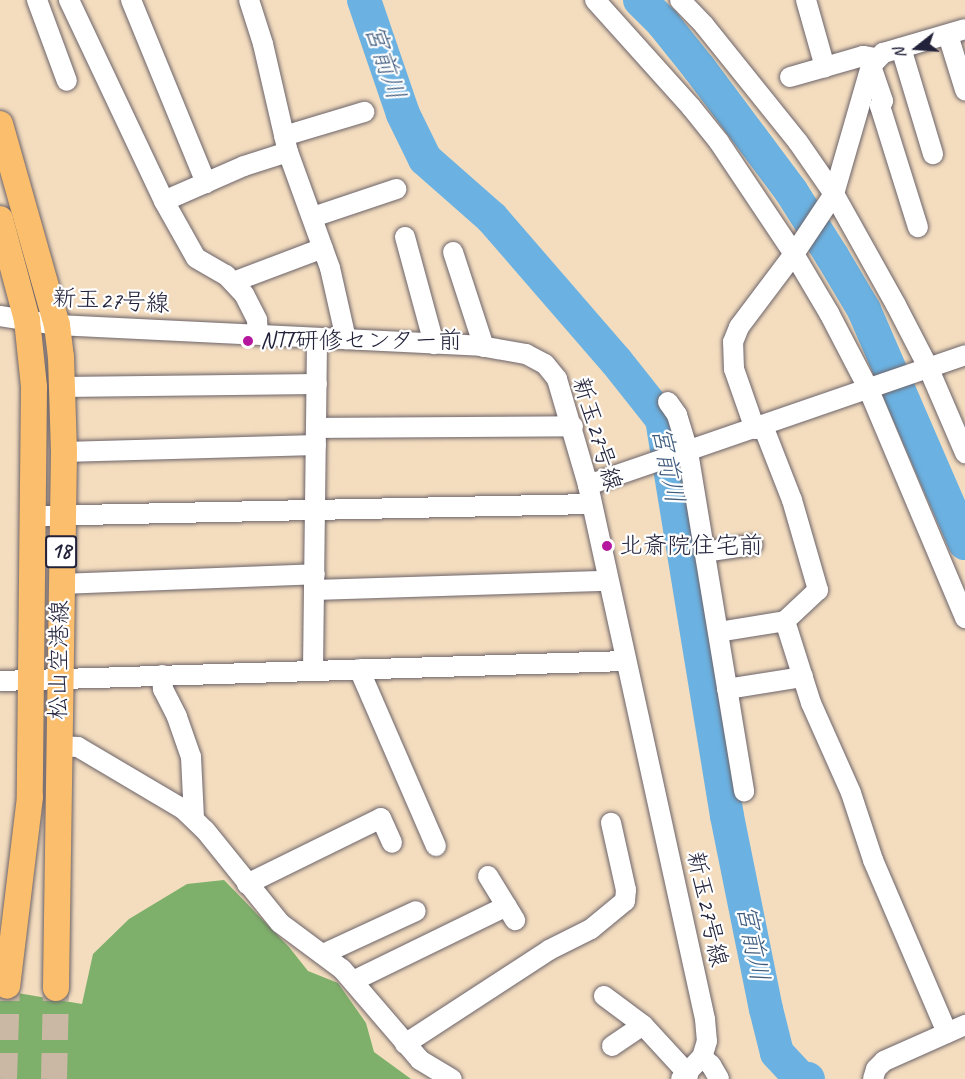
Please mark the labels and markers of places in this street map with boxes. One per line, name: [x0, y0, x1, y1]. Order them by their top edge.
place label: NTT研修センター前: [260, 327, 463, 355]
marker: NTT研修センター前: [241, 334, 255, 348]
place label: 北斎院住宅前: [619, 532, 763, 560]
marker: 北斎院住宅前: [600, 539, 614, 553]

